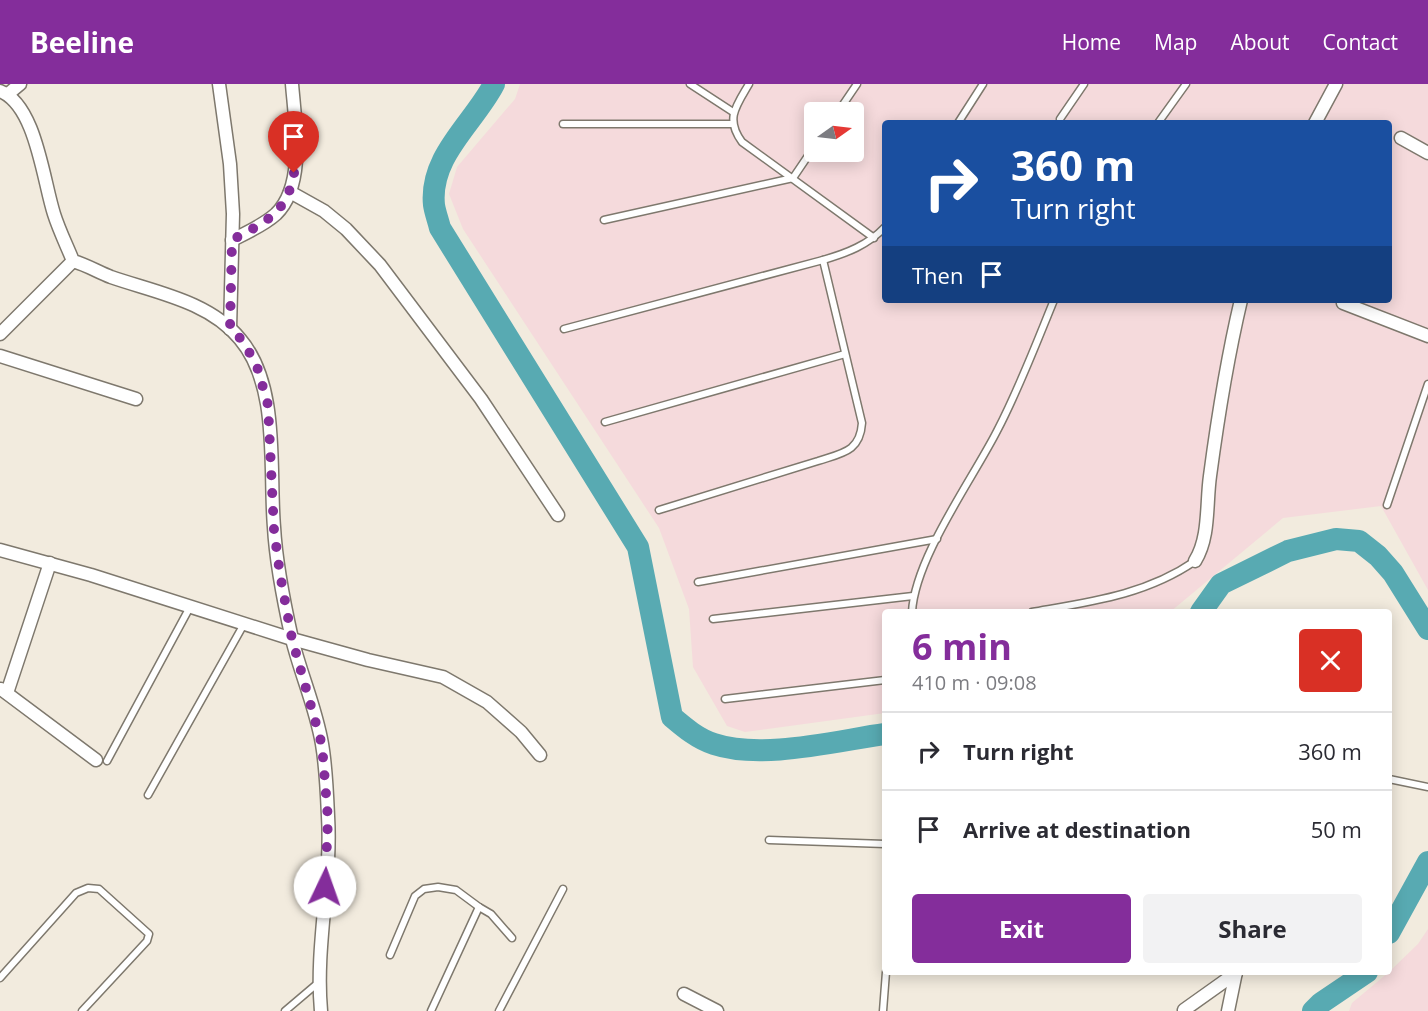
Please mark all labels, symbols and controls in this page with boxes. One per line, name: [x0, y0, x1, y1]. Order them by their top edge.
text: Beeline: [30, 23, 134, 61]
text: Home: [1062, 28, 1121, 56]
text: Map: [1154, 28, 1197, 56]
text: About: [1230, 28, 1290, 56]
text: Contact: [1323, 28, 1398, 56]
north arrow: [804, 102, 864, 162]
map controls: [804, 102, 864, 162]
pin: [268, 111, 319, 173]
icon: arrive: [277, 120, 310, 153]
text: 360 m: [1011, 136, 1135, 193]
icon: right: [912, 144, 990, 222]
text: Turn right: [1011, 190, 1136, 227]
icon: arrive: [975, 258, 1008, 291]
text: Then: [912, 260, 963, 290]
text: 6 min: [912, 622, 1012, 671]
button: close: [1299, 629, 1362, 692]
text: 410 m · 09:08: [912, 669, 1037, 696]
icon: right: [912, 735, 945, 768]
text: Turn right: [963, 736, 1074, 766]
text: 360 m: [1298, 736, 1362, 766]
icon: arrive: [912, 813, 945, 846]
text: Arrive at destination: [963, 814, 1191, 844]
text: 50 m: [1311, 814, 1362, 844]
position arrow: [293, 855, 357, 919]
button: Exit: [912, 894, 1131, 963]
button: Share: [1143, 894, 1362, 963]

